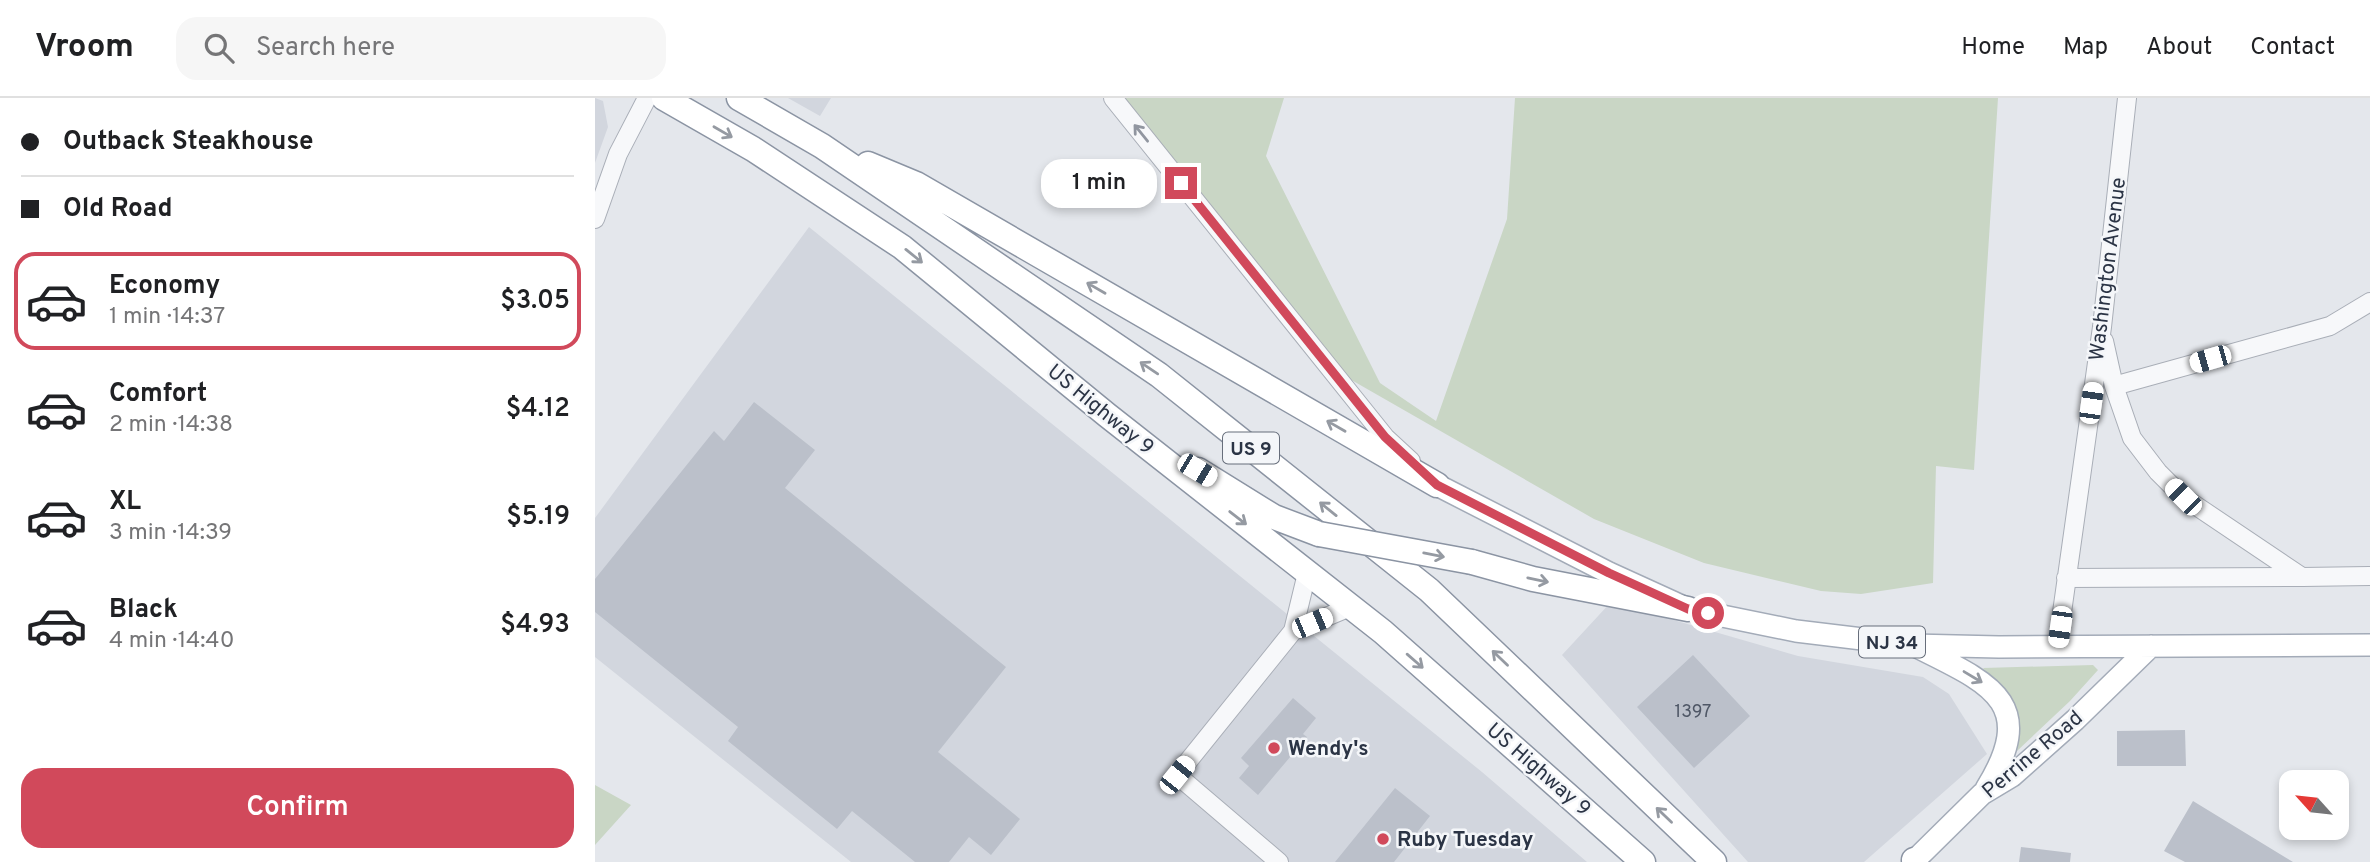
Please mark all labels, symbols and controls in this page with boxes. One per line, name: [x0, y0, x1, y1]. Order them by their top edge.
search box: [176, 17, 666, 80]
text: Vroom: [35, 27, 134, 69]
icon: search: [200, 29, 238, 67]
text: Search here: [256, 32, 395, 65]
text: Home: [1961, 33, 2025, 63]
text: Map: [2063, 33, 2108, 63]
text: About: [2146, 33, 2212, 63]
text: Contact: [2250, 33, 2335, 63]
one-way arrow: [713, 125, 733, 139]
one-way arrow: [1134, 125, 1149, 143]
text: Outback Steakhouse: [63, 126, 314, 159]
callout: 1 min: [1041, 158, 1157, 208]
route end: [1165, 167, 1197, 199]
text: 1 min: [1072, 169, 1126, 198]
street label: Washington Avenue: [2084, 176, 2133, 362]
text: Old Road: [63, 193, 172, 226]
one-way arrow: [904, 248, 922, 264]
icon: car: [25, 270, 88, 333]
text: Economy: [109, 270, 220, 303]
one-way arrow: [1087, 281, 1107, 295]
text: $3.05: [500, 285, 570, 318]
text: 1 min · 14:37: [109, 303, 225, 332]
car: [2187, 343, 2234, 375]
street label: US Highway 9: [1041, 359, 1159, 462]
one-way arrow: [1140, 361, 1160, 375]
icon: car: [25, 378, 88, 441]
text: Comfort: [109, 378, 207, 411]
car: [2078, 381, 2105, 425]
text: $4.12: [506, 393, 570, 426]
text: 2 min · 14:38: [109, 411, 233, 440]
one-way arrow: [1326, 419, 1346, 433]
road number: US 9: [1223, 432, 1279, 464]
car: [1174, 450, 1221, 490]
car: [2161, 475, 2206, 519]
icon: car: [25, 486, 88, 549]
text: XL: [109, 486, 141, 519]
text: $5.19: [506, 501, 570, 534]
one-way arrow: [1319, 501, 1337, 517]
one-way arrow: [1228, 511, 1247, 526]
text: 3 min · 14:39: [109, 519, 232, 548]
one-way arrow: [1422, 549, 1445, 563]
one-way arrow: [1526, 573, 1549, 587]
icon: car: [25, 594, 88, 657]
text: Black: [109, 594, 178, 627]
route start: [1692, 597, 1724, 629]
car: [1289, 605, 1336, 641]
car: [2047, 605, 2074, 649]
text: $4.93: [500, 609, 570, 642]
road number: NJ 34: [1859, 626, 1925, 657]
text: 4 min · 14:40: [109, 627, 234, 656]
one-way arrow: [1492, 649, 1509, 666]
one-way arrow: [1406, 653, 1424, 669]
one-way arrow: [1962, 670, 1982, 684]
house number: 1397: [1675, 701, 1711, 724]
street label: Perrine Road: [1977, 705, 2089, 805]
street label: US Highway 9: [1480, 717, 1596, 823]
place label: Wendy's: [1288, 736, 1369, 763]
marker: Wendy's: [1266, 740, 1282, 756]
car: [1156, 752, 1199, 798]
button: Confirm: [21, 768, 574, 848]
north arrow: [2279, 770, 2349, 840]
map controls: [2279, 770, 2349, 840]
one-way arrow: [1656, 806, 1673, 823]
place label: Ruby Tuesday: [1397, 827, 1533, 854]
marker: Ruby Tuesday: [1375, 831, 1391, 847]

